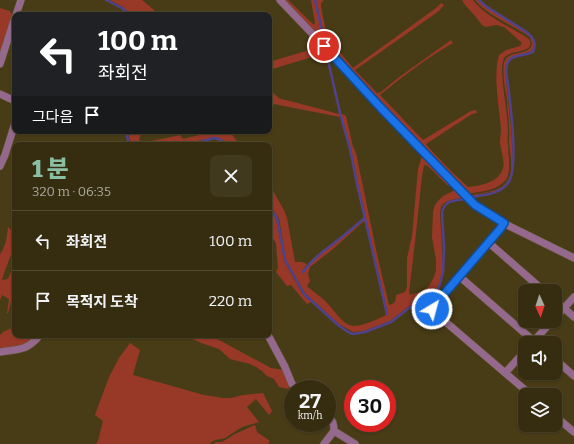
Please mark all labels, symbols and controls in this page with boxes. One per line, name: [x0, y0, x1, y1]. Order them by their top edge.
text: 100 m: [98, 24, 177, 57]
icon: left: [32, 28, 84, 80]
pin: [307, 29, 341, 63]
icon: arrive: [313, 35, 335, 57]
text: 좌회전: [98, 62, 148, 84]
icon: arrive: [81, 104, 103, 126]
text: 그다음: [32, 108, 73, 126]
text: 1 분: [32, 155, 69, 183]
button: close: [210, 155, 252, 197]
text: 320 m · 06:35: [32, 184, 111, 199]
icon: left: [32, 230, 54, 252]
text: 100 m: [209, 232, 252, 250]
text: 좌회전: [66, 233, 107, 251]
north arrow: [518, 284, 562, 328]
map controls: [518, 284, 562, 432]
position arrow: [411, 288, 453, 330]
icon: arrive: [32, 290, 54, 312]
text: 220 m: [209, 292, 252, 310]
text: 목적지 도착: [66, 293, 138, 311]
button: sound: [518, 336, 562, 380]
speed limit sign: 30: [344, 380, 396, 432]
button: layers: [518, 388, 562, 432]
text: 27: [299, 389, 321, 413]
text: km/h: [298, 410, 322, 422]

